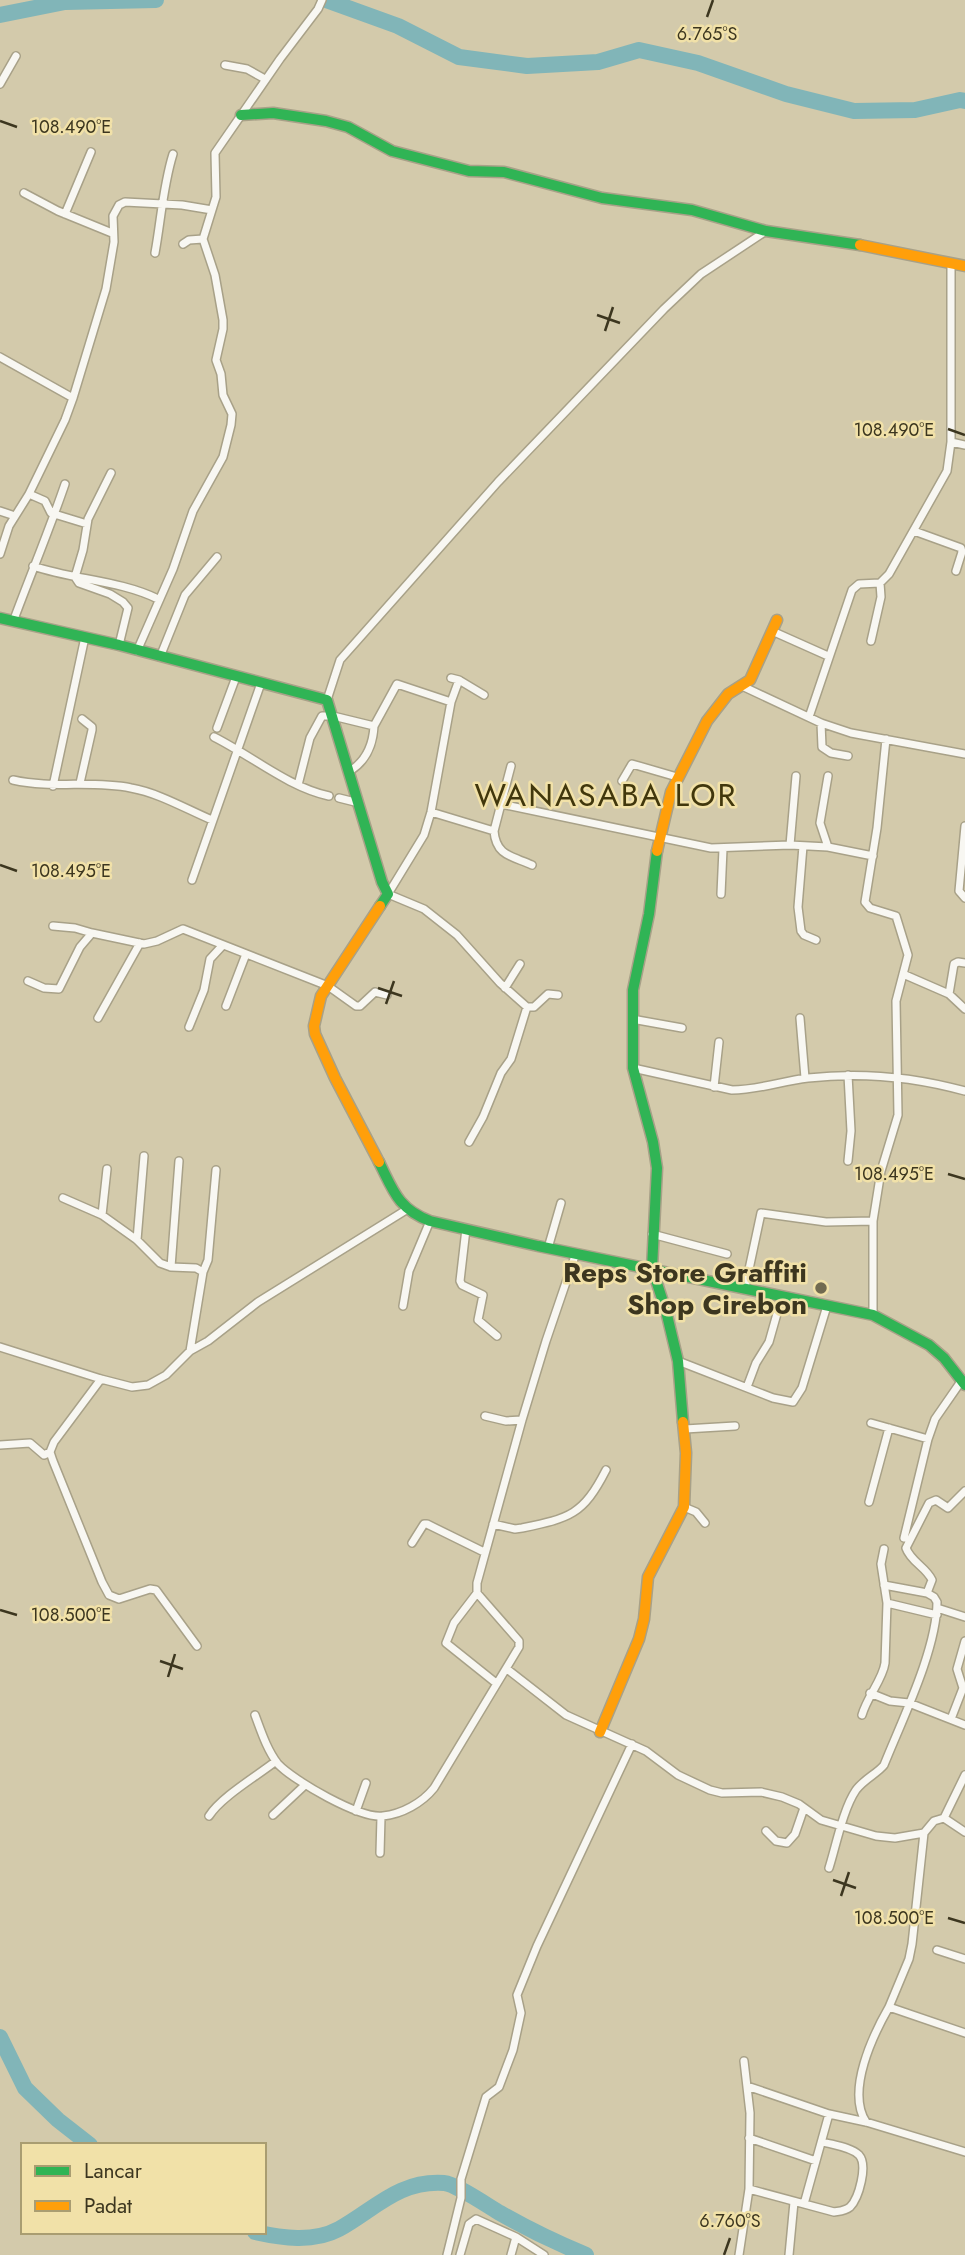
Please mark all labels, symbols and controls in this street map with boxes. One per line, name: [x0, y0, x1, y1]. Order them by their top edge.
text: 6.765°S: [677, 21, 737, 47]
text: 108.490°E: [31, 114, 111, 140]
text: 108.490°E: [854, 417, 934, 443]
district label: WANASABA LOR: [475, 772, 737, 818]
text: 108.495°E: [31, 858, 111, 884]
text: 108.495°E: [854, 1161, 934, 1187]
place label: Reps Store Graffiti Shop Cirebon: [563, 1252, 807, 1325]
marker: Reps Store Graffiti Shop Cirebon: [813, 1280, 829, 1296]
text: 108.500°E: [31, 1602, 111, 1628]
text: 108.500°E: [854, 1905, 934, 1931]
legend: [21, 2143, 266, 2234]
text: Lancar: [84, 2156, 143, 2186]
text: Padat: [84, 2191, 132, 2221]
text: 6.760°S: [699, 2208, 761, 2234]

